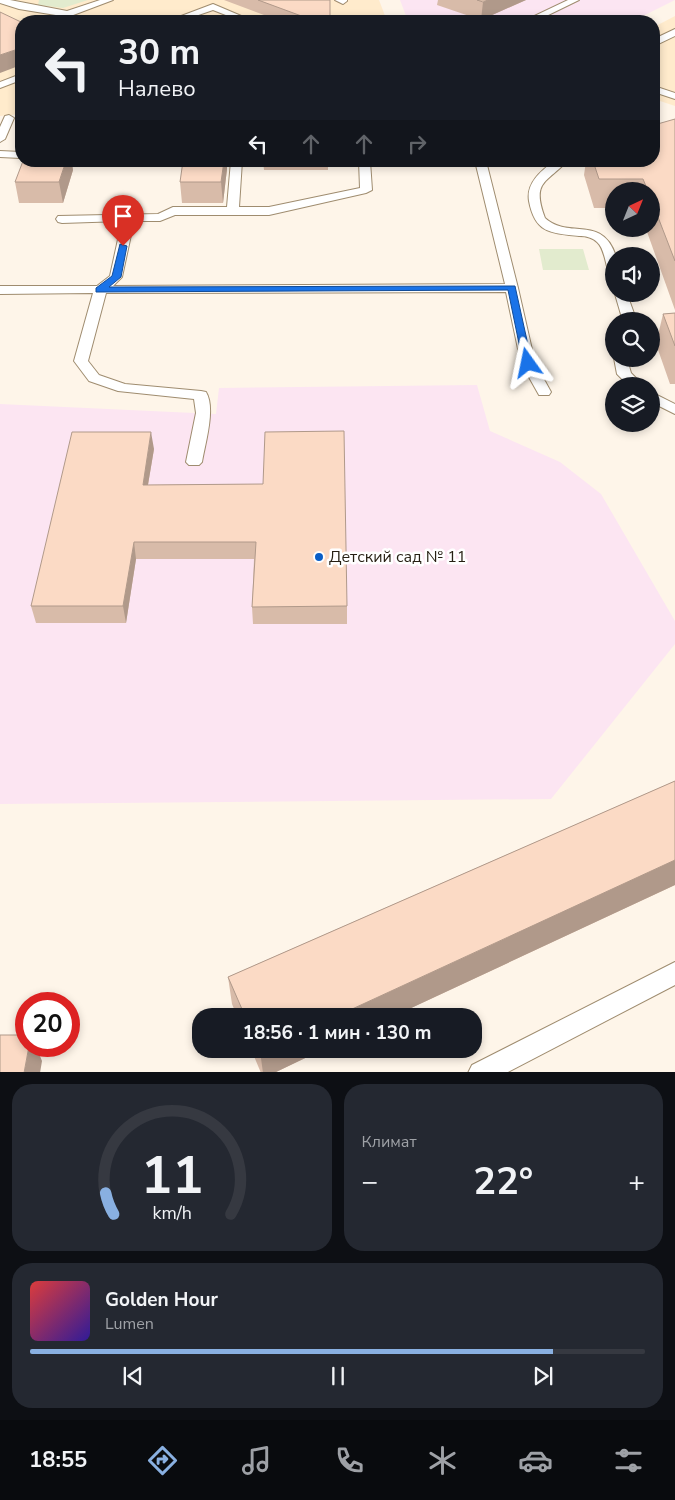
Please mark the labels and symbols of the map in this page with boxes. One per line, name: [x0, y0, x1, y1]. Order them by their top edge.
north arrow: [605, 182, 660, 238]
pin: [102, 195, 144, 246]
position arrow: [501, 336, 553, 388]
place label: Детский сад № 11: [329, 546, 466, 568]
marker: Детский сад № 11: [313, 551, 325, 563]
speed limit sign: 20: [15, 992, 80, 1057]

